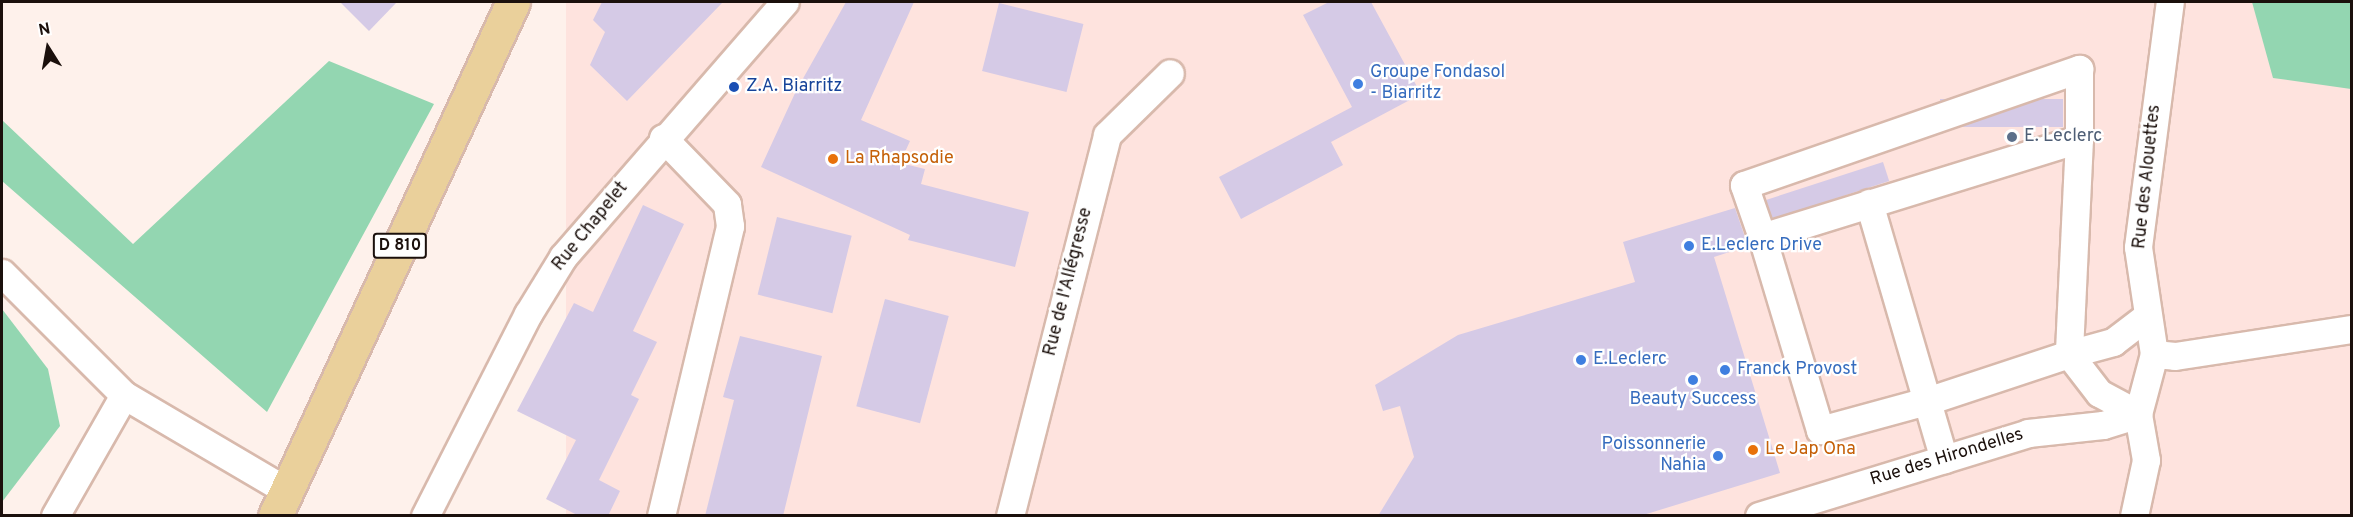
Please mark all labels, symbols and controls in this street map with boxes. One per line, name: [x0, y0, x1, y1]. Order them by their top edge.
north arrow: [18, 18, 78, 78]
text: N: [37, 19, 52, 41]
place label: Groupe Fondasol - Biarritz: [1370, 63, 1505, 106]
place label: Z.A. Biarritz: [746, 76, 842, 98]
marker: Groupe Fondasol - Biarritz: [1351, 77, 1365, 91]
marker: Z.A. Biarritz: [727, 80, 741, 94]
street label: Rue des Alouettes: [2130, 103, 2166, 251]
place label: E. Leclerc: [2024, 126, 2102, 148]
marker: E. Leclerc: [2005, 130, 2019, 144]
place label: La Rhapsodie: [845, 148, 954, 170]
marker: La Rhapsodie: [826, 152, 840, 166]
street label: Rue Chapelet: [548, 178, 634, 276]
street label: Rue de l'Allégresse: [1040, 206, 1098, 358]
road number: D 810: [372, 233, 428, 259]
place label: E.Leclerc Drive: [1701, 235, 1822, 257]
marker: E.Leclerc Drive: [1682, 239, 1696, 253]
place label: E.Leclerc: [1593, 349, 1667, 371]
marker: E.Leclerc: [1574, 353, 1588, 367]
place label: Franck Provost: [1737, 359, 1857, 381]
marker: Franck Provost: [1718, 363, 1732, 377]
marker: Beauty Success: [1686, 373, 1700, 387]
place label: Beauty Success: [1630, 389, 1756, 411]
street label: Rue des Hirondelles: [1868, 424, 2026, 492]
place label: Poissonnerie Nahia: [1602, 435, 1706, 478]
place label: Le Jap Ona: [1765, 439, 1856, 461]
marker: Le Jap Ona: [1746, 443, 1760, 457]
marker: Poissonnerie Nahia: [1711, 449, 1725, 463]

